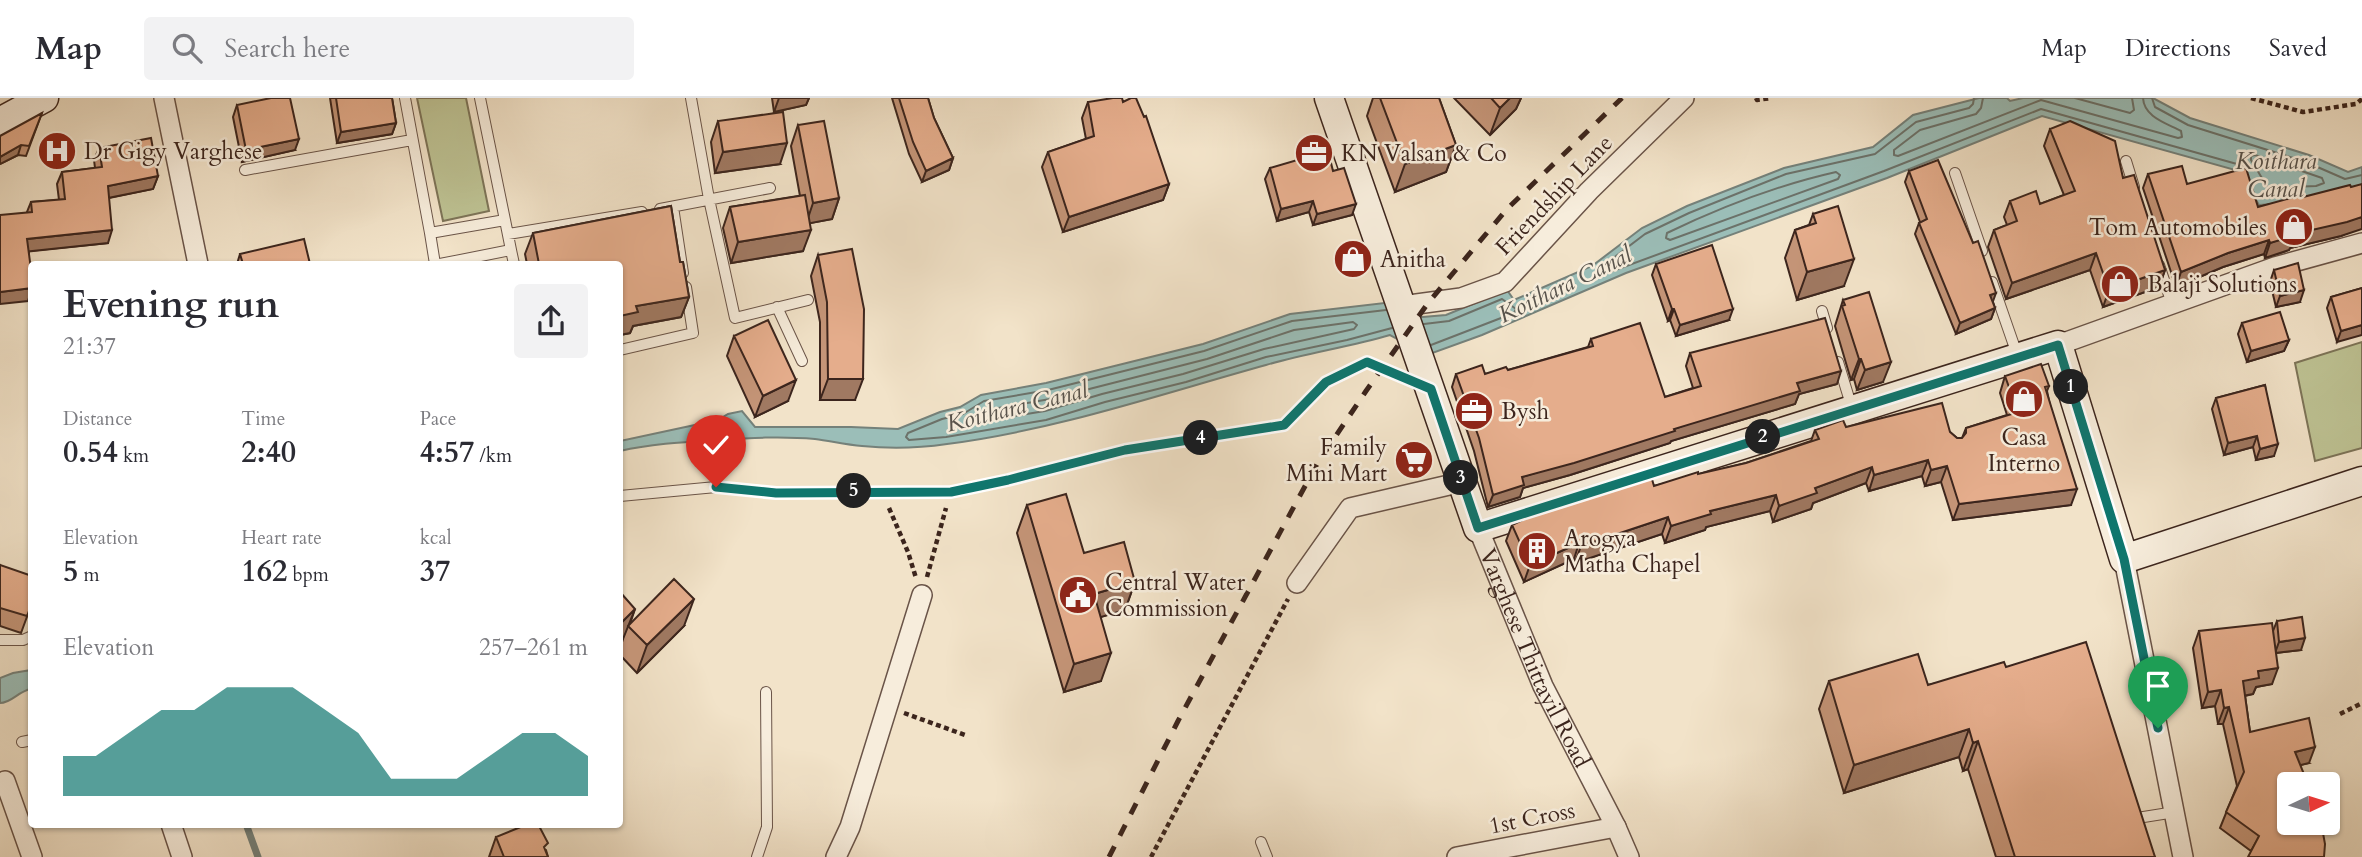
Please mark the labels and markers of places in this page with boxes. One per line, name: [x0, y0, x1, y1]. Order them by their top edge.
hospital icon: Dr Gigy Varghese: [36, 130, 78, 172]
office icon: KN Valsan & Co: [1293, 132, 1335, 174]
place label: Dr Gigy Varghese: [84, 136, 262, 167]
place label: KN Valsan & Co: [1341, 138, 1507, 169]
shop icon: Tom Automobiles: [2273, 206, 2315, 248]
place label: Tom Automobiles: [2089, 212, 2267, 243]
shop icon: Anitha: [1332, 238, 1374, 280]
place label: Anitha: [1380, 244, 1446, 275]
shop icon: Balaji Solutions: [2099, 263, 2141, 305]
place label: Balaji Solutions: [2147, 269, 2297, 300]
pin: 1: [2054, 370, 2088, 404]
shop icon: Casa Interno: [2003, 378, 2045, 420]
office icon: Bysh: [1453, 390, 1495, 432]
place label: Bysh: [1501, 396, 1549, 427]
pin: [686, 415, 746, 487]
pin: 4: [1184, 420, 1218, 456]
pin: 2: [1746, 420, 1780, 454]
place label: Casa Interno: [1988, 422, 2060, 479]
place label: Family Mini Mart: [1286, 432, 1387, 489]
supermarket icon: Family Mini Mart: [1393, 439, 1435, 481]
pin: 3: [1444, 460, 1478, 496]
pin: 5: [836, 474, 872, 508]
place label: Arogya Matha Chapel: [1564, 523, 1700, 580]
building icon: Arogya Matha Chapel: [1516, 530, 1558, 572]
place label: Central Water Commission: [1105, 567, 1246, 624]
public building icon: Central Water Commission: [1057, 574, 1099, 616]
pin: [2128, 656, 2188, 728]

